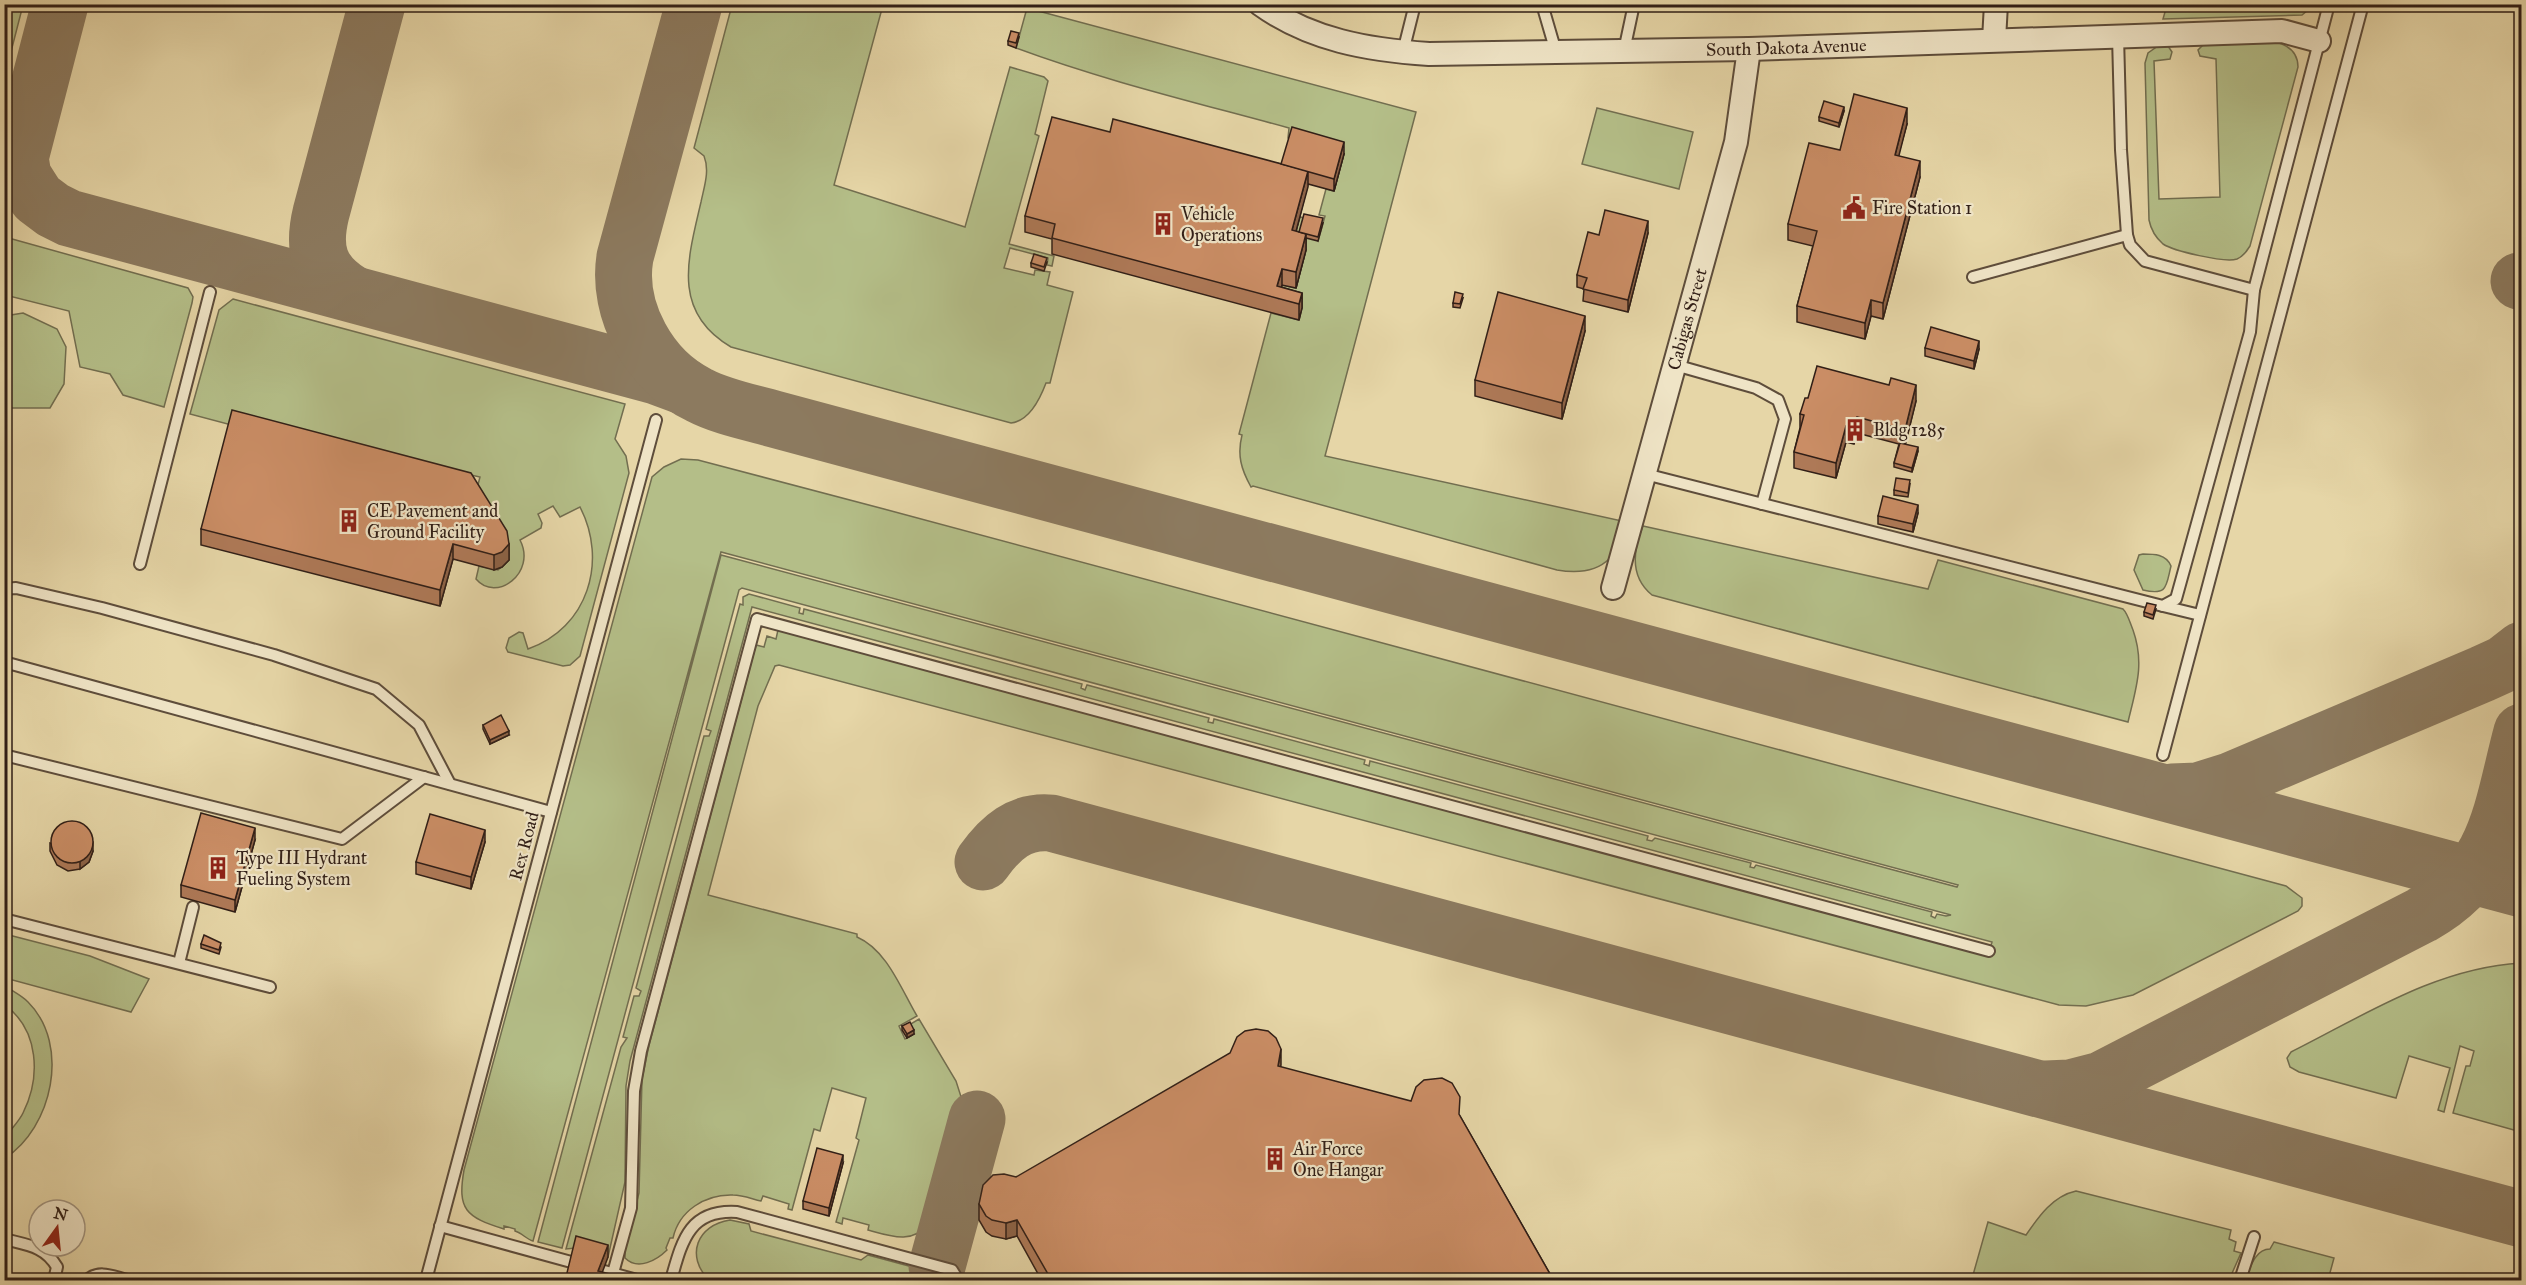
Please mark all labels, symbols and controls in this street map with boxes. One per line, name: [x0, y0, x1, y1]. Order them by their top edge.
street label: South Dakota Avenue: [1706, 34, 1867, 61]
public building icon: Fire Station 1: [1841, 195, 1867, 221]
place label: Fire Station 1: [1872, 197, 1972, 219]
place label: Vehicle Operations: [1180, 203, 1262, 246]
building icon: Vehicle Operations: [1150, 211, 1176, 237]
street label: Cabigas Street: [1663, 265, 1712, 372]
building icon: Bldg 1285: [1842, 417, 1868, 443]
place label: Bldg 1285: [1873, 419, 1946, 442]
place label: CE Pavement and Ground Facility: [367, 500, 498, 543]
building icon: CE Pavement and Ground Facility: [336, 508, 362, 534]
street label: Rex Road: [504, 809, 544, 883]
place label: Type III Hydrant Fueling System: [236, 847, 368, 891]
building icon: Type III Hydrant Fueling System: [205, 855, 231, 881]
place label: Air Force One Hangar: [1292, 1138, 1384, 1182]
building icon: Air Force One Hangar: [1262, 1146, 1288, 1172]
north arrow: [27, 1198, 87, 1258]
text: N: [52, 1203, 70, 1225]

